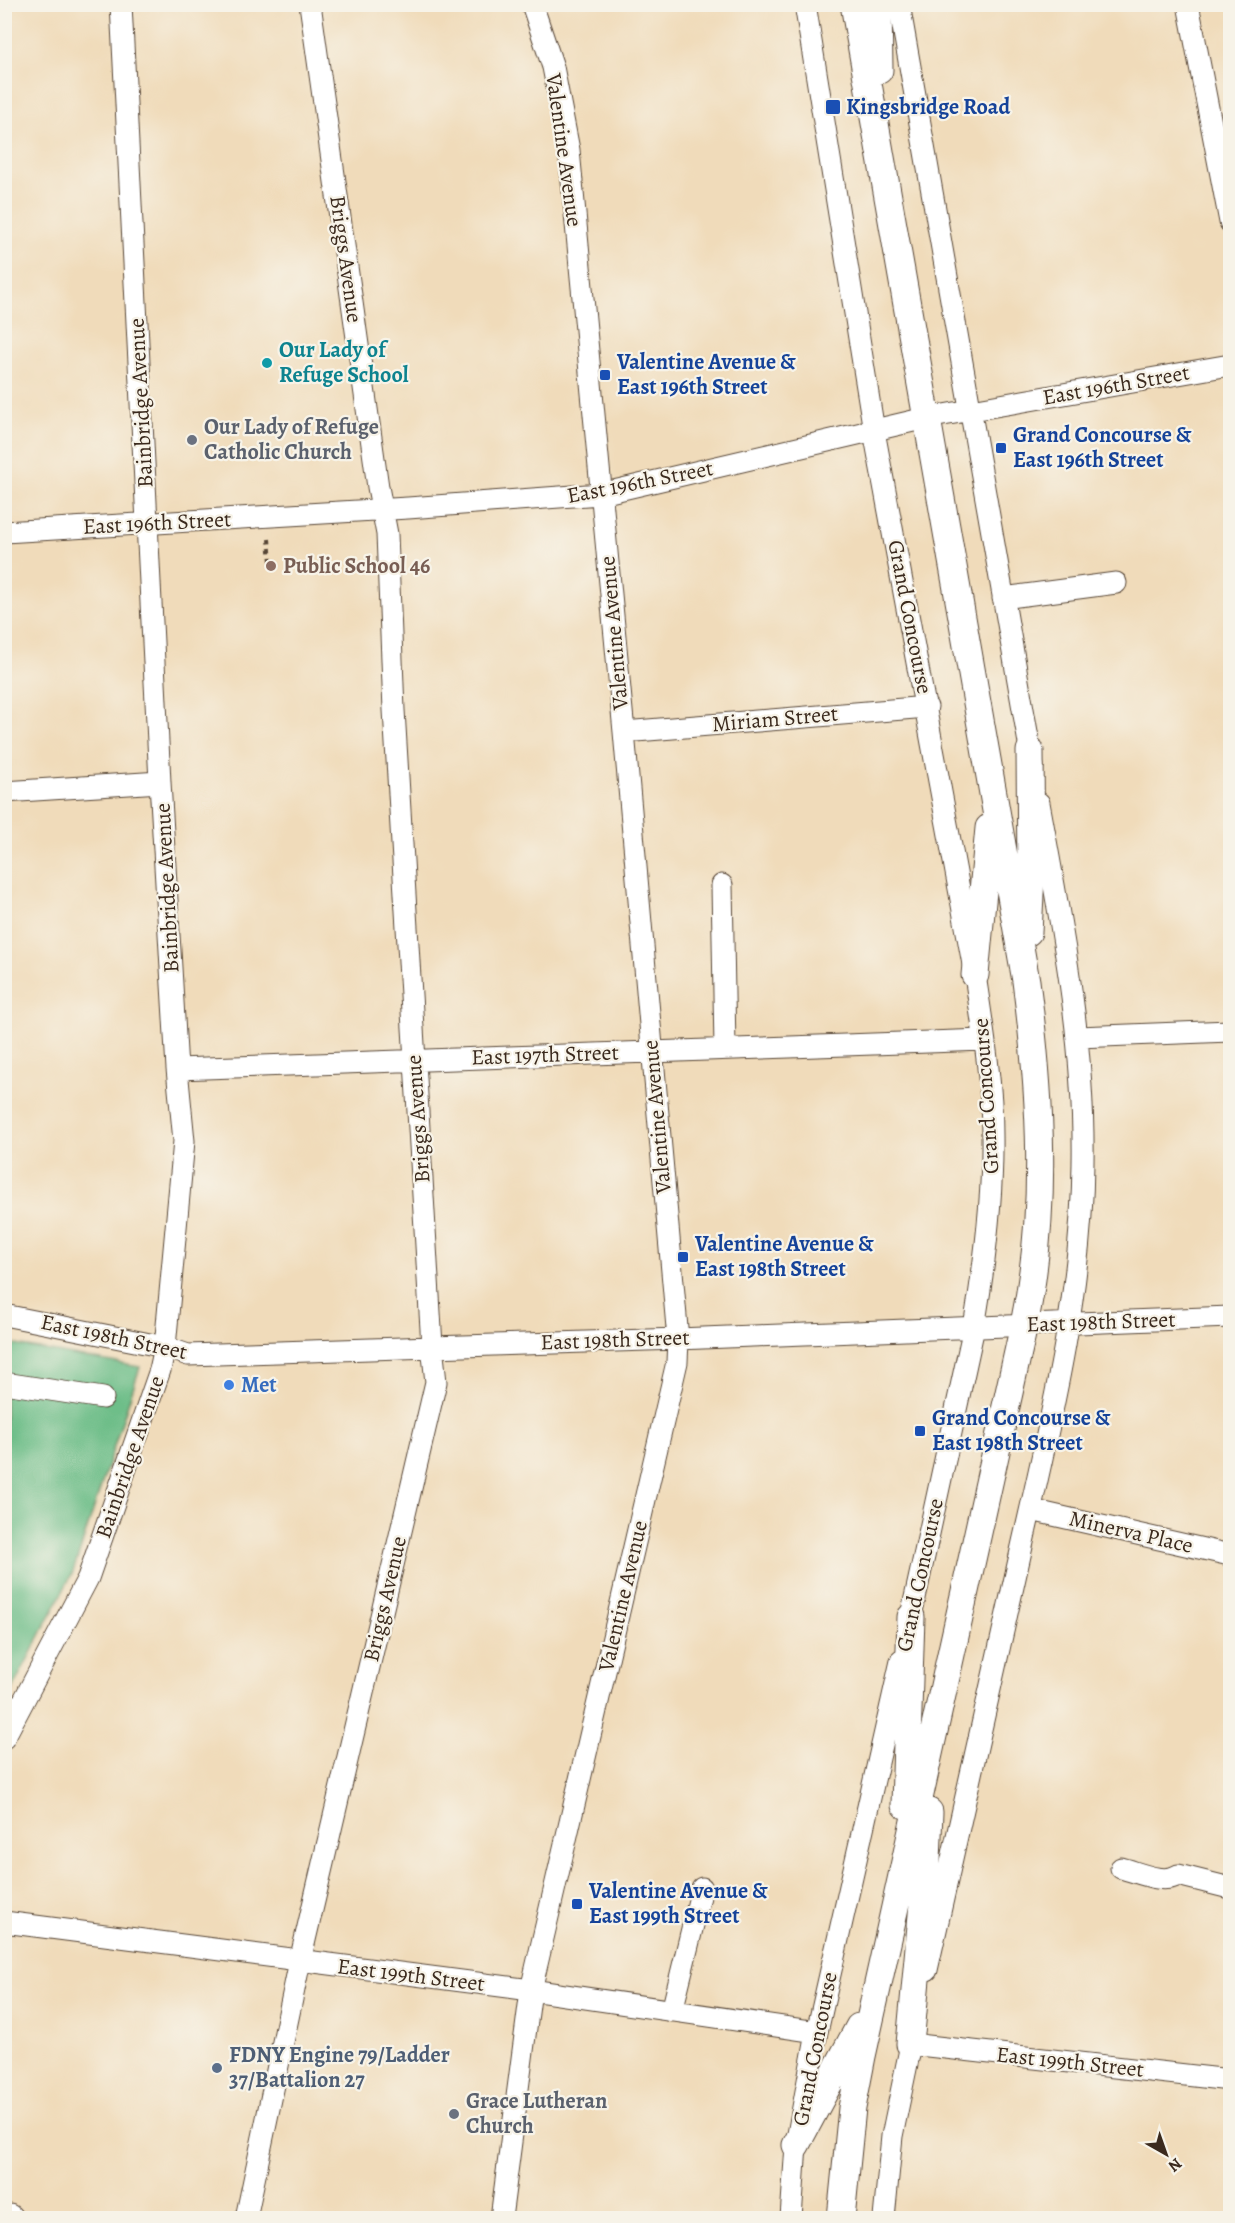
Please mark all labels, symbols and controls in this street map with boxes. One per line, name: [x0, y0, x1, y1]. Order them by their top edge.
street label: Valentine Avenue: [538, 70, 590, 229]
place label: Kingsbridge Road: [846, 92, 1010, 122]
marker: Kingsbridge Road: [824, 98, 842, 116]
street label: Briggs Avenue: [322, 193, 370, 325]
street label: Bainbridge Avenue: [122, 317, 160, 489]
place label: Our Lady of Refuge School: [279, 335, 409, 390]
place label: Valentine Avenue & East 196th Street: [616, 347, 796, 402]
marker: Our Lady of Refuge School: [260, 356, 274, 370]
street label: East 196th Street: [1040, 357, 1192, 413]
marker: Valentine Avenue & East 196th Street: [598, 368, 612, 382]
place label: Our Lady of Refuge Catholic Church: [204, 412, 379, 467]
place label: Grand Concourse & East 196th Street: [1013, 420, 1192, 475]
marker: Our Lady of Refuge Catholic Church: [185, 433, 199, 447]
marker: Grand Concourse & East 196th Street: [994, 441, 1008, 455]
street label: East 196th Street: [564, 453, 716, 511]
street label: East 196th Street: [82, 504, 232, 542]
street label: Grand Concourse: [880, 537, 940, 697]
place label: Public School 46: [283, 551, 430, 581]
street label: Valentine Avenue: [592, 555, 636, 712]
marker: Public School 46: [264, 559, 278, 573]
street label: Miriam Street: [711, 699, 839, 739]
street label: Bainbridge Avenue: [148, 802, 186, 974]
street label: Grand Concourse: [966, 1017, 1006, 1175]
street label: East 197th Street: [471, 1037, 619, 1073]
street label: Valentine Avenue: [635, 1039, 679, 1196]
street label: Briggs Avenue: [399, 1054, 437, 1184]
place label: Valentine Avenue & East 198th Street: [694, 1229, 874, 1284]
marker: Valentine Avenue & East 198th Street: [676, 1250, 690, 1264]
street label: East 198th Street: [1026, 1304, 1176, 1340]
street label: East 198th Street: [38, 1307, 190, 1367]
street label: East 198th Street: [540, 1322, 690, 1358]
place label: Met: [241, 1370, 277, 1400]
street label: Bainbridge Avenue: [88, 1372, 172, 1542]
marker: Met: [222, 1378, 236, 1392]
place label: Grand Concourse & East 198th Street: [932, 1403, 1111, 1458]
marker: Grand Concourse & East 198th Street: [913, 1424, 927, 1438]
street label: Grand Concourse: [889, 1495, 951, 1655]
street label: Minerva Place: [1066, 1503, 1196, 1561]
street label: Valentine Avenue: [591, 1517, 655, 1676]
street label: Briggs Avenue: [356, 1533, 414, 1665]
place label: Valentine Avenue & East 199th Street: [588, 1876, 768, 1931]
marker: Valentine Avenue & East 199th Street: [570, 1897, 584, 1911]
street label: East 199th Street: [336, 1951, 486, 1999]
street label: Grand Concourse: [785, 1969, 845, 2129]
street label: East 199th Street: [995, 2039, 1145, 2085]
place label: FDNY Engine 79/Ladder 37/Battalion 27: [229, 2040, 450, 2095]
marker: FDNY Engine 79/Ladder 37/Battalion 27: [210, 2061, 224, 2075]
place label: Grace Lutheran Church: [466, 2086, 607, 2141]
marker: Grace Lutheran Church: [447, 2107, 461, 2121]
north arrow: [1136, 2124, 1196, 2184]
text: N: [1163, 2153, 1187, 2177]

